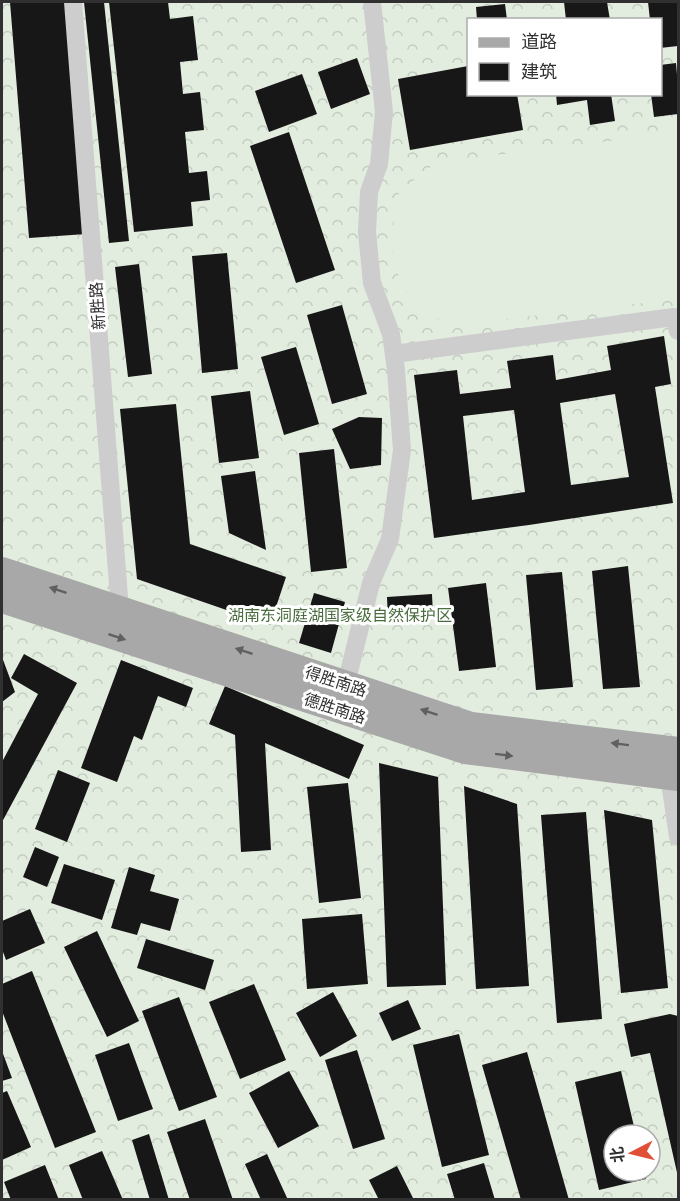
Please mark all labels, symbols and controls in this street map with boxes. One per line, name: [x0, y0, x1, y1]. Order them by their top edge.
legend: [467, 18, 662, 96]
text: 道路: [521, 29, 557, 53]
text: 建筑: [521, 59, 557, 83]
street label: 新胜路: [84, 281, 110, 331]
one-way arrow: [49, 584, 67, 594]
park label: 湖南东洞庭湖国家级自然保护区: [228, 604, 452, 626]
one-way arrow: [108, 633, 126, 642]
one-way arrow: [235, 645, 253, 655]
street label: 得胜南路: [302, 661, 370, 701]
street label: 德胜南路: [301, 688, 369, 728]
one-way arrow: [420, 707, 438, 716]
one-way arrow: [611, 739, 630, 748]
one-way arrow: [494, 750, 513, 760]
north arrow: [602, 1123, 662, 1183]
text: 北: [605, 1146, 629, 1164]

